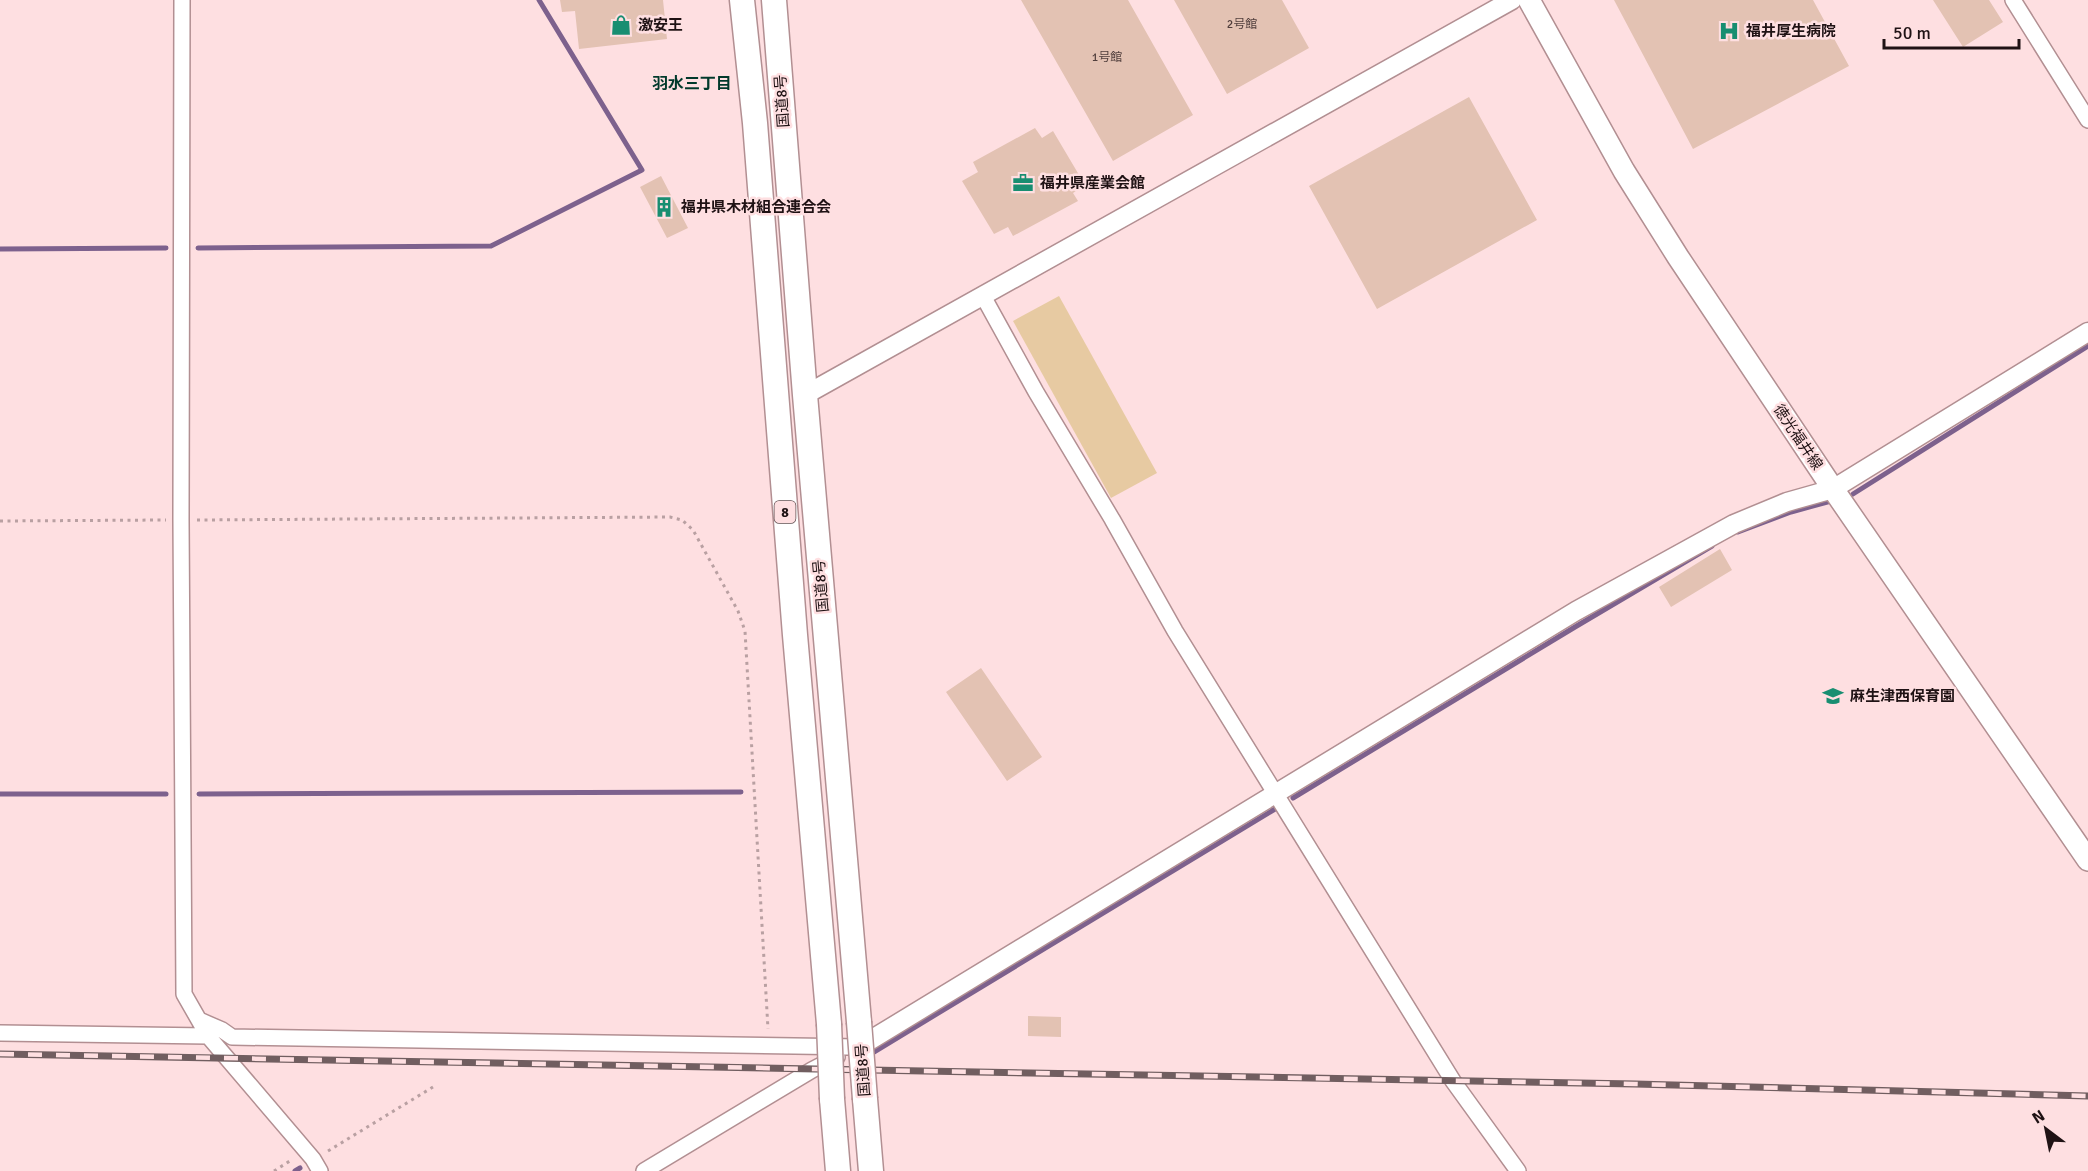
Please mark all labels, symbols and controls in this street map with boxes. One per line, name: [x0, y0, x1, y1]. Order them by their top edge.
scale bar: [1884, 12, 2019, 50]
shop icon: 激安王: [609, 13, 633, 37]
place label: 激安王: [638, 16, 683, 34]
house number: 2号館: [1227, 17, 1257, 32]
hospital icon: 福井厚生病院: [1717, 19, 1741, 43]
place label: 福井厚生病院: [1745, 22, 1836, 40]
text: 50 m: [1893, 22, 1931, 44]
house number: 1号館: [1092, 50, 1122, 65]
district label: 羽水三丁目: [652, 74, 732, 94]
street label: 国道8号: [771, 74, 793, 128]
office icon: 福井県産業会館: [1011, 171, 1035, 195]
place label: 福井県産業会館: [1039, 174, 1145, 192]
building icon: 福井県木材組合連合会: [652, 195, 676, 219]
place label: 福井県木材組合連合会: [680, 198, 831, 216]
street label: 徳光福井線: [1770, 401, 1826, 473]
road number: 8: [774, 501, 796, 523]
street label: 国道8号: [810, 559, 832, 613]
school or university icon: 麻生津西保育園: [1821, 684, 1845, 708]
place label: 麻生津西保育園: [1850, 687, 1955, 705]
street label: 国道8号: [852, 1043, 874, 1097]
north arrow: [2016, 1099, 2076, 1159]
text: N: [2029, 1106, 2049, 1129]

